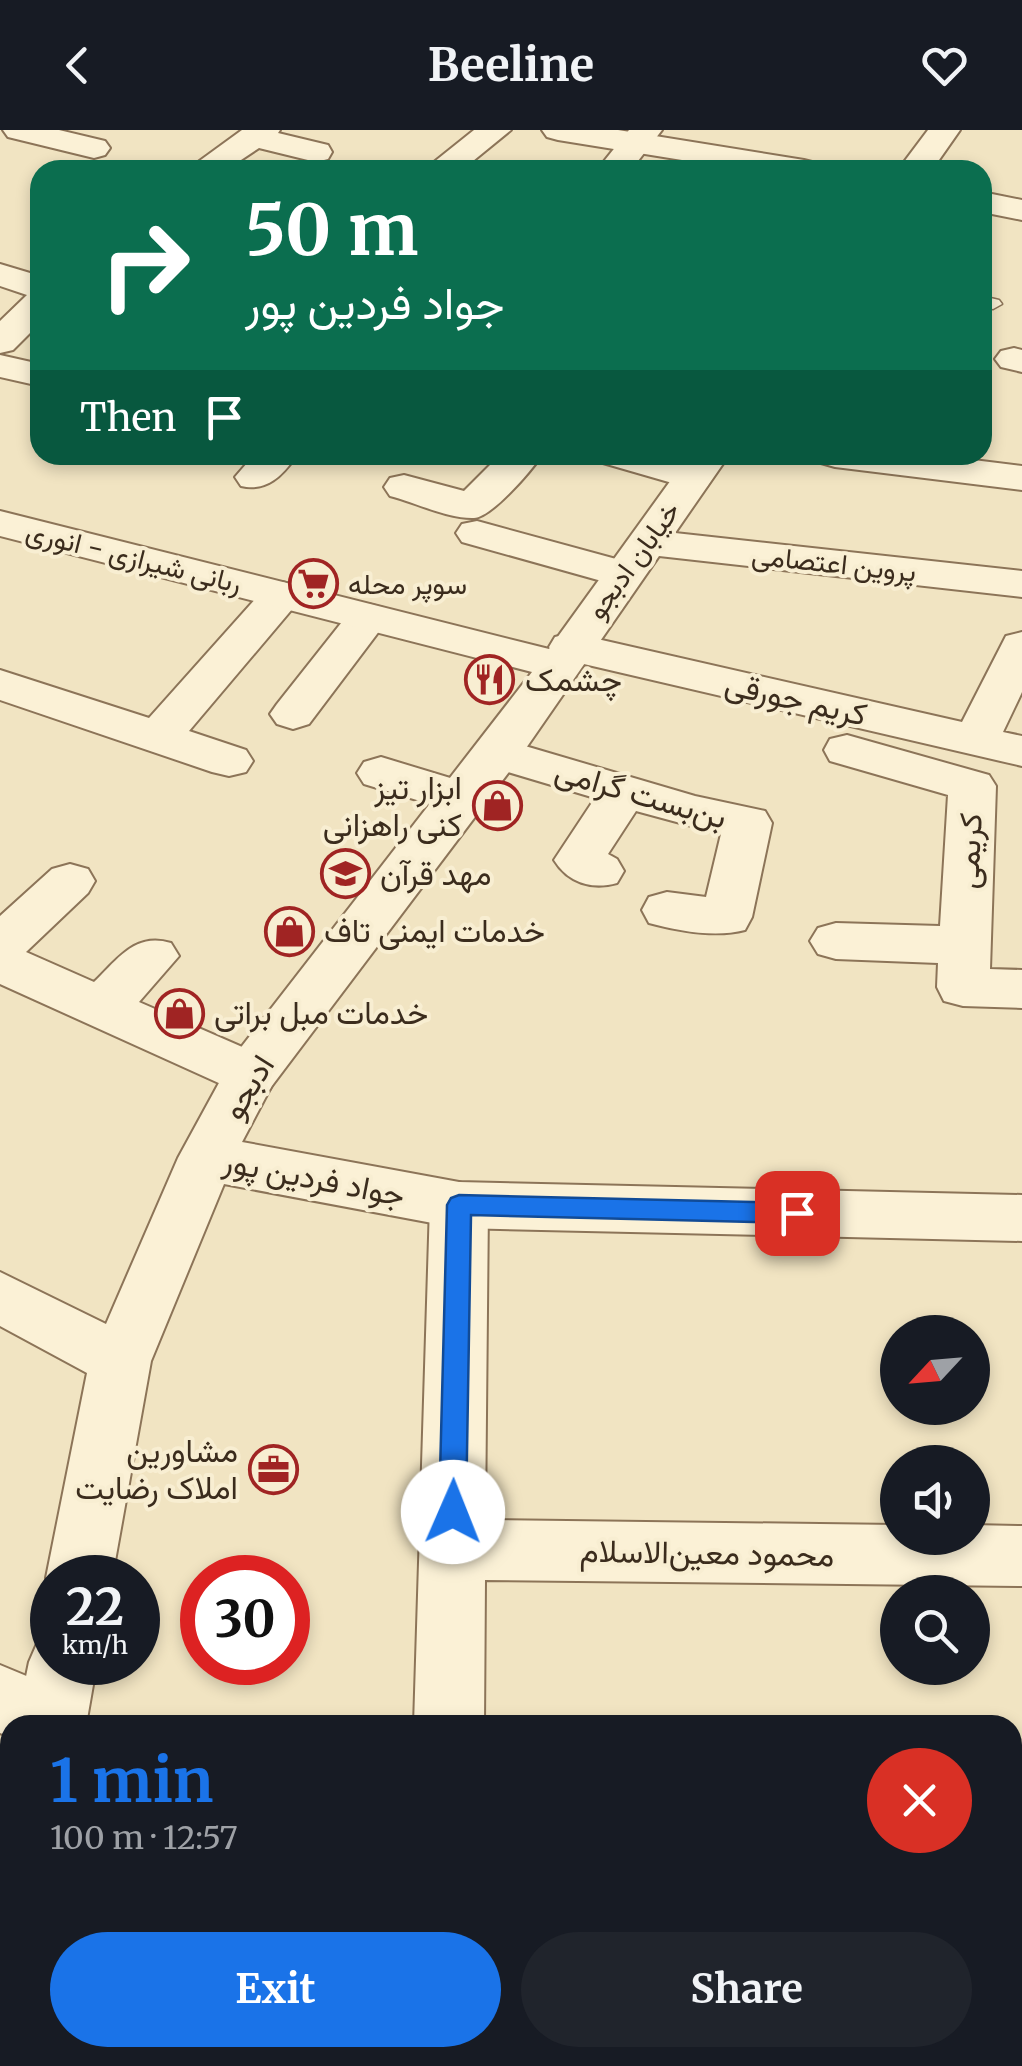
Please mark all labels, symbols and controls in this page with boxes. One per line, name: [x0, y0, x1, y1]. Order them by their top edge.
text: Beeline: [428, 37, 594, 93]
icon: back: [50, 38, 105, 93]
icon: heart: [917, 38, 972, 93]
text: 50 m: [245, 186, 418, 274]
icon: right: [80, 200, 210, 330]
text: جواد فردین پور: [245, 275, 504, 331]
icon: arrive: [197, 390, 252, 445]
text: Then: [80, 394, 177, 441]
street label: خیابان ادبجو: [578, 494, 688, 626]
street label: ربانی شیرازی - انوری: [22, 513, 246, 601]
street label: پروین اعتصامی: [750, 536, 918, 591]
supermarket icon: سوپر محله: [287, 558, 339, 610]
place label: سوپر محله: [348, 566, 467, 603]
restaurant icon: چشمک: [464, 654, 516, 706]
place label: چشمک: [525, 660, 622, 702]
street label: کریم جورقی: [721, 663, 871, 736]
street label: بن‌بست گرامی: [551, 750, 731, 838]
place label: ابزار تیز کنی راهزانی: [323, 768, 462, 845]
shop icon: ابزار تیز کنی راهزانی: [471, 780, 523, 832]
street label: کریمی: [947, 812, 991, 890]
school or university icon: مهد قرآن: [319, 848, 371, 900]
place label: مهد قرآن: [380, 854, 491, 894]
shop icon: خدمات ایمنی تاف: [263, 905, 315, 957]
place label: خدمات ایمنی تاف: [324, 911, 545, 951]
shop icon: خدمات مبل براتی: [153, 987, 205, 1039]
place label: خدمات مبل براتی: [214, 993, 428, 1033]
street label: ادبجو: [213, 1047, 283, 1127]
street label: جواد فردین پور: [218, 1141, 408, 1217]
pin: [755, 1171, 840, 1256]
icon: arrive: [770, 1186, 825, 1241]
north arrow: [880, 1315, 990, 1425]
map controls: [880, 1315, 990, 1685]
place label: مشاورین املاک رضایت: [75, 1431, 238, 1508]
office icon: مشاورین املاک رضایت: [247, 1443, 299, 1495]
button: sound: [880, 1445, 990, 1555]
position arrow: [401, 1460, 505, 1564]
street label: محمود معین‌الاسلام: [579, 1531, 835, 1576]
speed limit sign: 30: [180, 1555, 310, 1685]
button: search: [880, 1575, 990, 1685]
text: 22: [66, 1576, 124, 1639]
text: km/h: [62, 1629, 128, 1661]
text: 1 min: [50, 1743, 213, 1818]
button: close: [867, 1748, 972, 1853]
text: 100 m · 12:57: [50, 1818, 238, 1858]
button: Exit: [50, 1932, 501, 2047]
button: Share: [521, 1932, 972, 2047]

